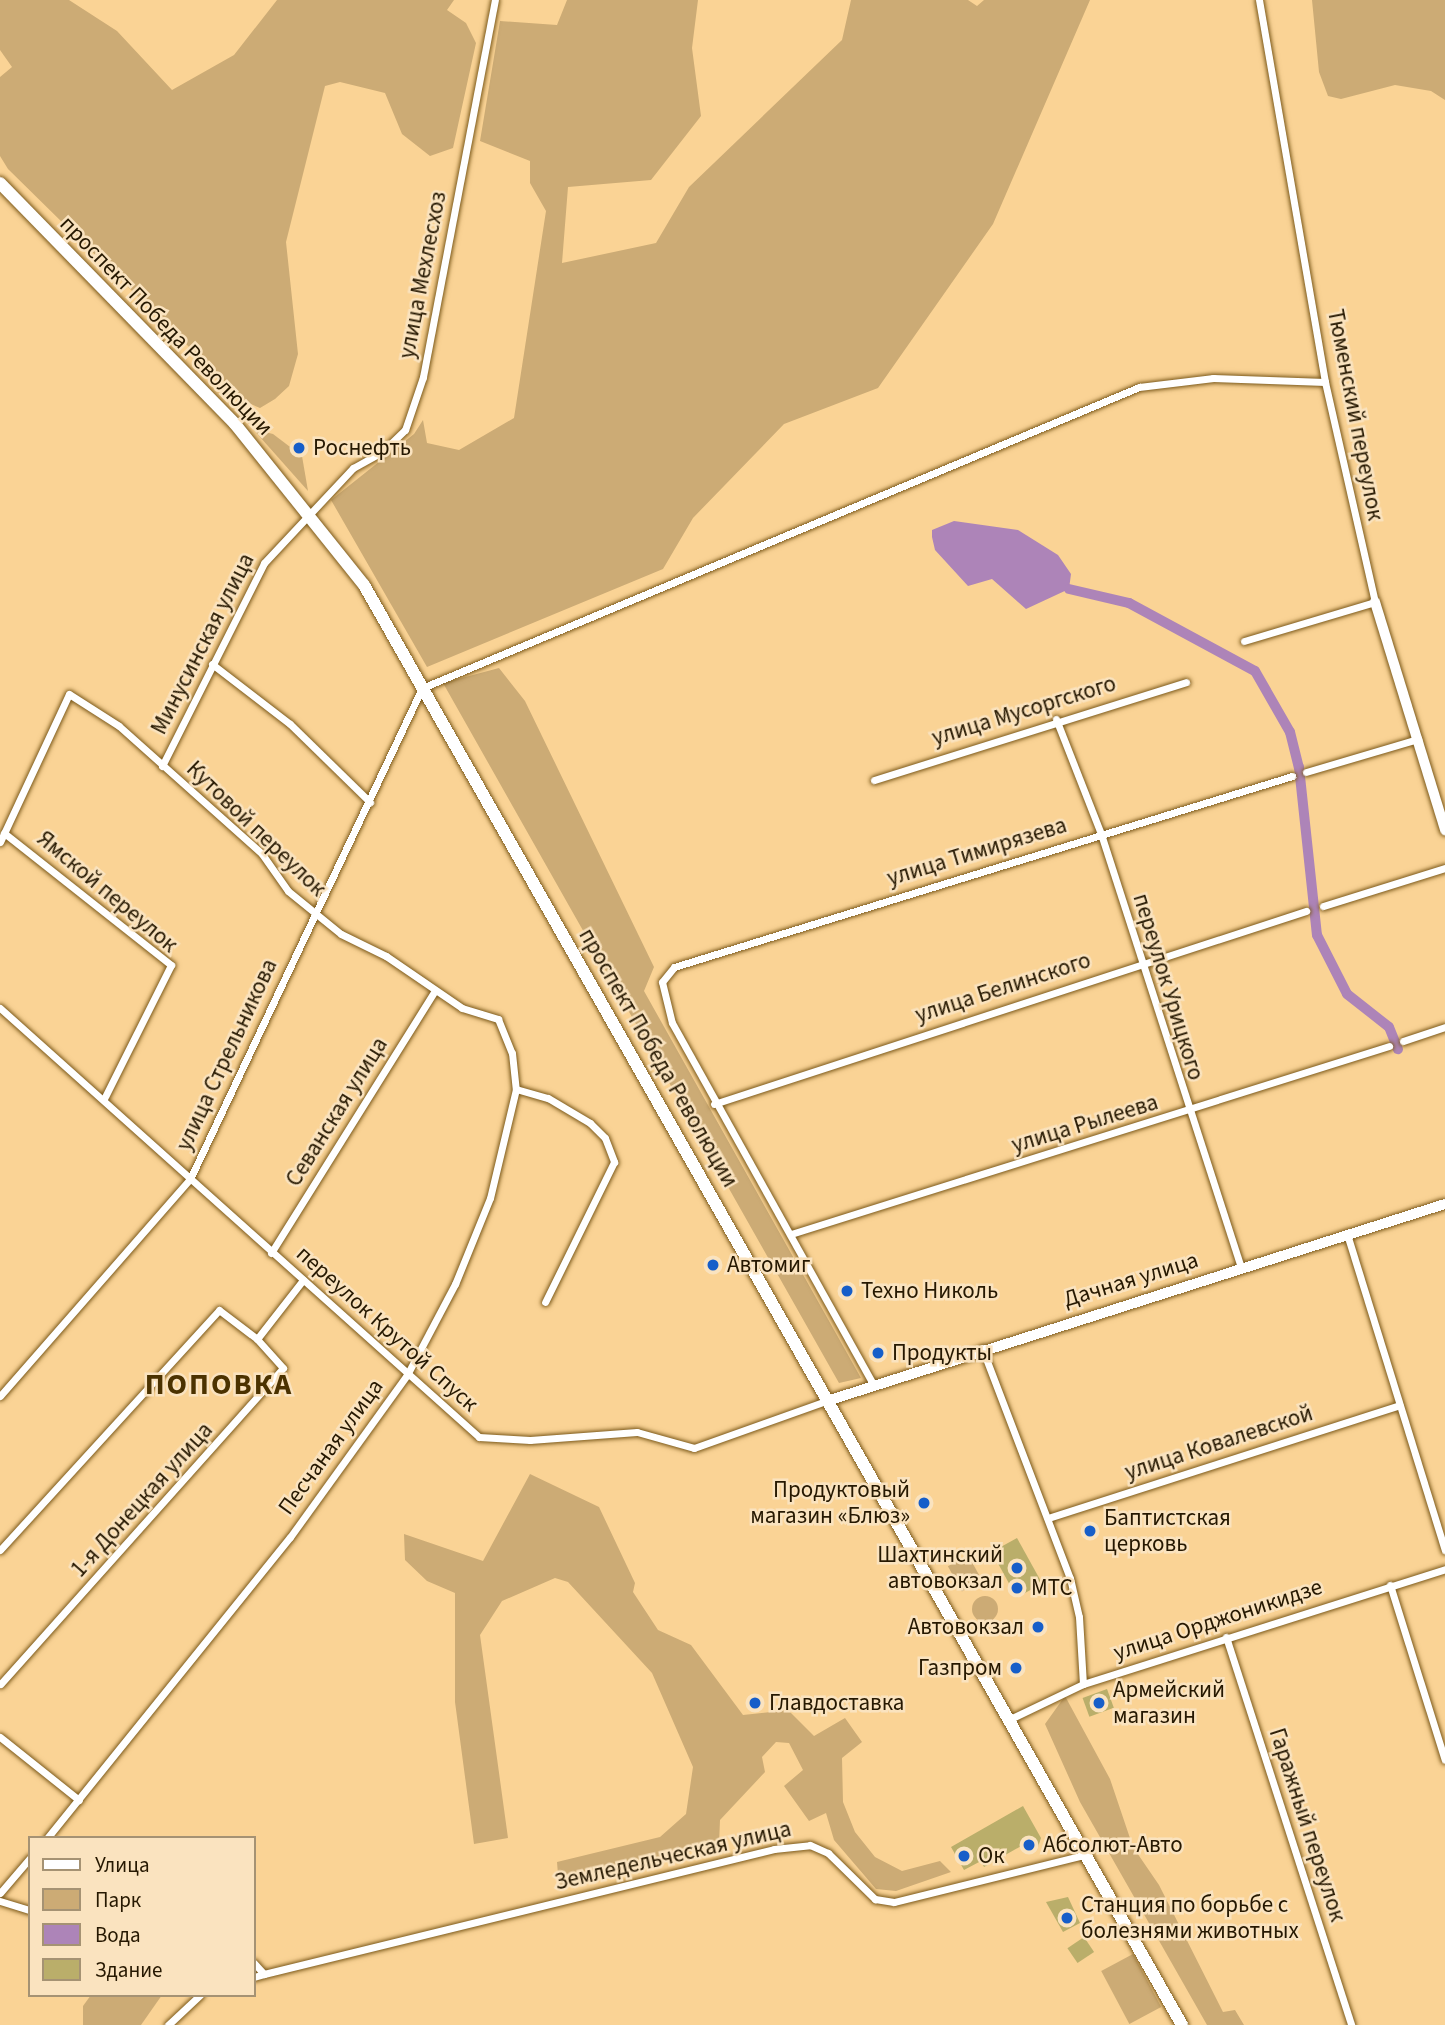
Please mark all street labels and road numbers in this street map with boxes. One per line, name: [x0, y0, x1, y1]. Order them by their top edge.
street label: улица Мехлесхоз: [393, 189, 453, 361]
street label: проспект Победа Революции: [54, 210, 278, 442]
street label: Тюменский переулок: [1321, 307, 1389, 523]
street label: Минусинская улица: [145, 549, 261, 739]
street label: улица Мусоргского: [929, 670, 1119, 752]
street label: Кутовой переулок: [181, 755, 331, 903]
street label: улица Тимирязева: [884, 812, 1070, 892]
street label: Ямской переулок: [31, 825, 183, 959]
street label: переулок Урицкого: [1126, 890, 1210, 1084]
street label: проспект Победа Революции: [572, 924, 744, 1192]
street label: улица Белинского: [912, 947, 1094, 1029]
street label: улица Стрельникова: [170, 955, 284, 1155]
street label: Севанская улица: [280, 1032, 394, 1192]
street label: улица Рылеева: [1008, 1089, 1162, 1159]
street label: переулок Крутой Спуск: [290, 1240, 484, 1418]
street label: Дачная улица: [1060, 1246, 1202, 1314]
street label: Песчаная улица: [272, 1374, 390, 1520]
street label: улица Ковалевской: [1122, 1400, 1316, 1486]
street label: 1-я Донецкая улица: [65, 1417, 219, 1583]
street label: улица Орджоникидзе: [1110, 1573, 1326, 1667]
street label: Гаражный переулок: [1263, 1725, 1351, 1925]
street label: Земледельческая улица: [552, 1815, 794, 1897]

